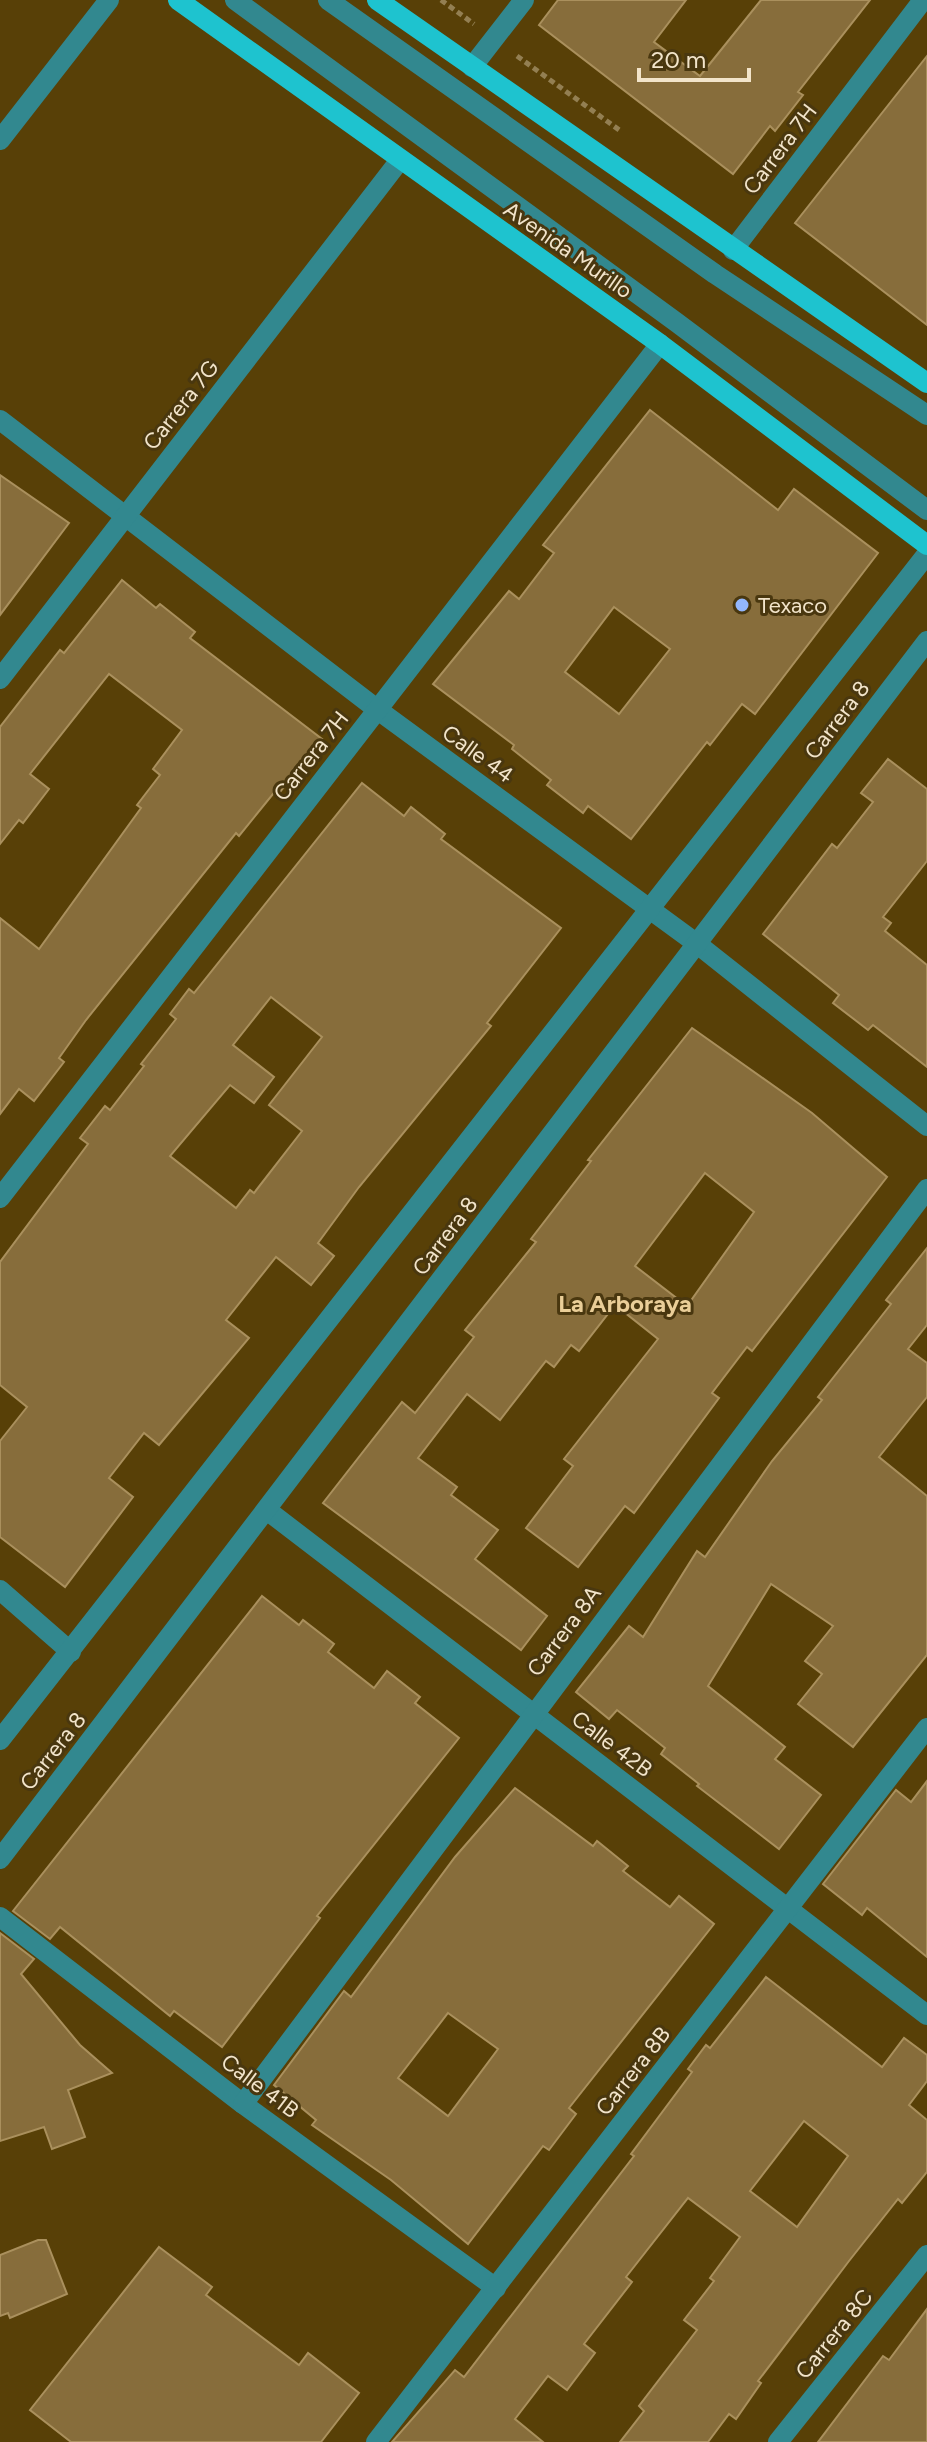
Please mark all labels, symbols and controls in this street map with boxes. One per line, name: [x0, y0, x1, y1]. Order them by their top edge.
scale bar: [639, 32, 749, 82]
text: 20 m: [651, 45, 706, 74]
street label: Carrera 7H: [737, 98, 823, 200]
street label: Avenida Murillo: [499, 196, 637, 304]
street label: Carrera 7G: [138, 355, 224, 455]
place label: Texaco: [758, 592, 827, 619]
marker: Texaco: [733, 596, 751, 614]
street label: Carrera 8: [799, 675, 875, 765]
street label: Carrera 7H: [268, 706, 354, 806]
street label: Calle 44: [437, 719, 519, 789]
street label: Carrera 8: [407, 1191, 483, 1281]
district label: La Arboraya: [558, 1289, 692, 1318]
street label: Carrera 8A: [521, 1580, 607, 1682]
street label: Calle 42B: [566, 1705, 658, 1783]
street label: Carrera 8: [14, 1707, 92, 1795]
street label: Carrera 8B: [590, 2021, 676, 2121]
street label: Calle 41B: [216, 2048, 304, 2124]
street label: Carrera 8C: [790, 2284, 878, 2384]

